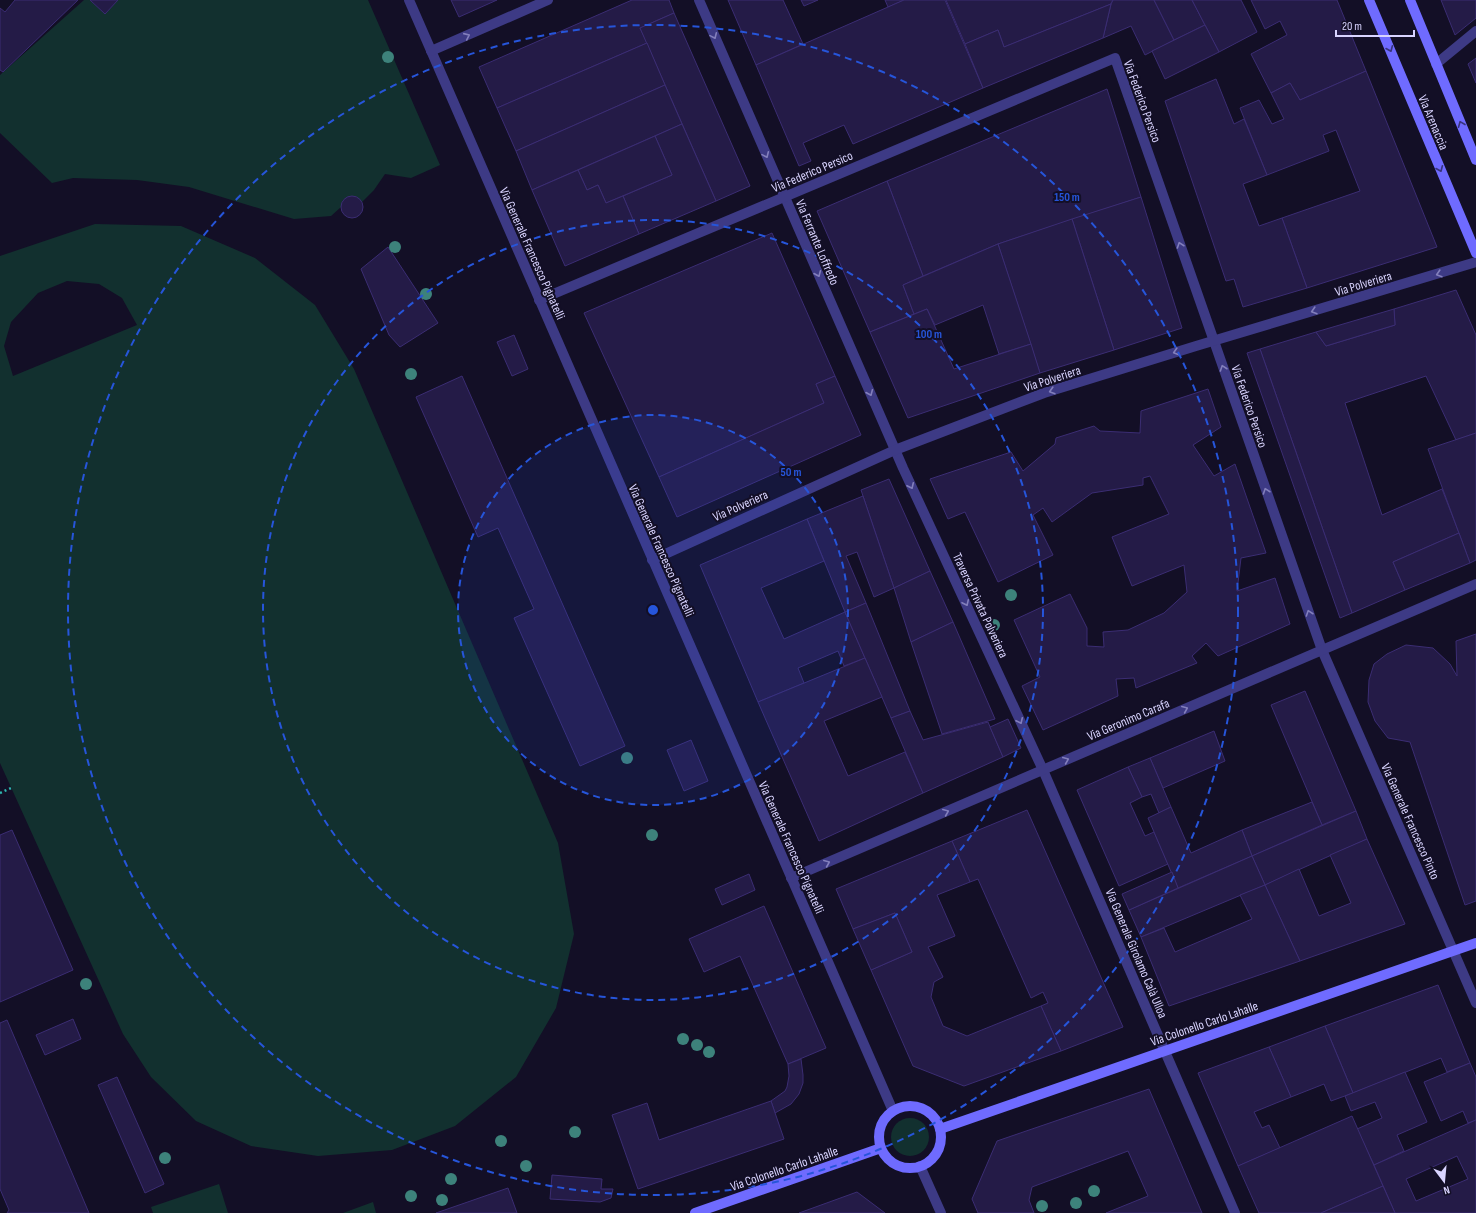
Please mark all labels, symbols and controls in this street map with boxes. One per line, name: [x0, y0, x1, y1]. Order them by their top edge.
scale bar: [1336, 12, 1414, 38]
text: 20 m: [1342, 19, 1362, 34]
one-way arrow: [463, 32, 470, 40]
one-way arrow: [710, 32, 718, 39]
one-way arrow: [1385, 45, 1393, 52]
street label: Via Federico Persico: [1120, 58, 1164, 145]
street label: Via Arenaccia: [1414, 92, 1452, 152]
one-way arrow: [1458, 121, 1466, 129]
street label: Via Federico Persico: [769, 148, 855, 196]
one-way arrow: [761, 151, 769, 158]
one-way arrow: [1435, 164, 1443, 172]
street label: Via Generale Francesco Pignatelli: [496, 185, 568, 322]
text: 150 m: [1054, 190, 1080, 205]
street label: Via Ferrante Loffredo: [792, 197, 842, 288]
one-way arrow: [1177, 242, 1185, 249]
street label: Via Polveriera: [1333, 268, 1394, 300]
one-way arrow: [1435, 269, 1442, 278]
one-way arrow: [813, 270, 821, 278]
one-way arrow: [1311, 306, 1318, 315]
text: 100 m: [916, 327, 942, 342]
one-way arrow: [1173, 347, 1180, 356]
street label: Via Polveriera: [1022, 362, 1083, 396]
street label: Via Federico Persico: [1227, 363, 1271, 450]
one-way arrow: [1219, 365, 1228, 372]
one-way arrow: [1049, 386, 1056, 395]
one-way arrow: [865, 389, 873, 397]
text: 50 m: [781, 465, 801, 480]
one-way arrow: [906, 481, 914, 489]
street label: Via Generale Francesco Pignatelli: [625, 482, 697, 619]
street label: Via Polveriera: [710, 487, 770, 525]
one-way arrow: [1262, 487, 1271, 494]
street label: Traversa Privata Polveriera: [949, 550, 1011, 660]
one-way arrow: [961, 599, 969, 607]
centre of rings: [646, 603, 660, 617]
one-way arrow: [1305, 610, 1314, 617]
street label: Via Geronimo Carafa: [1085, 695, 1172, 744]
one-way arrow: [1181, 706, 1189, 714]
one-way arrow: [1015, 717, 1023, 725]
one-way arrow: [1062, 757, 1069, 765]
street label: Via Generale Francesco Pinto: [1377, 761, 1443, 882]
street label: Via Generale Francesco Pignatelli: [755, 779, 827, 916]
one-way arrow: [943, 808, 950, 816]
one-way arrow: [823, 860, 830, 868]
street label: Via Generale Girolamo Calà Ulloa: [1101, 886, 1171, 1021]
street label: Via Colonello Carlo Lahalle: [1148, 998, 1260, 1050]
street label: Via Colonello Carlo Lahalle: [728, 1143, 840, 1195]
north arrow: [1424, 1161, 1464, 1201]
text: N: [1442, 1183, 1451, 1197]

